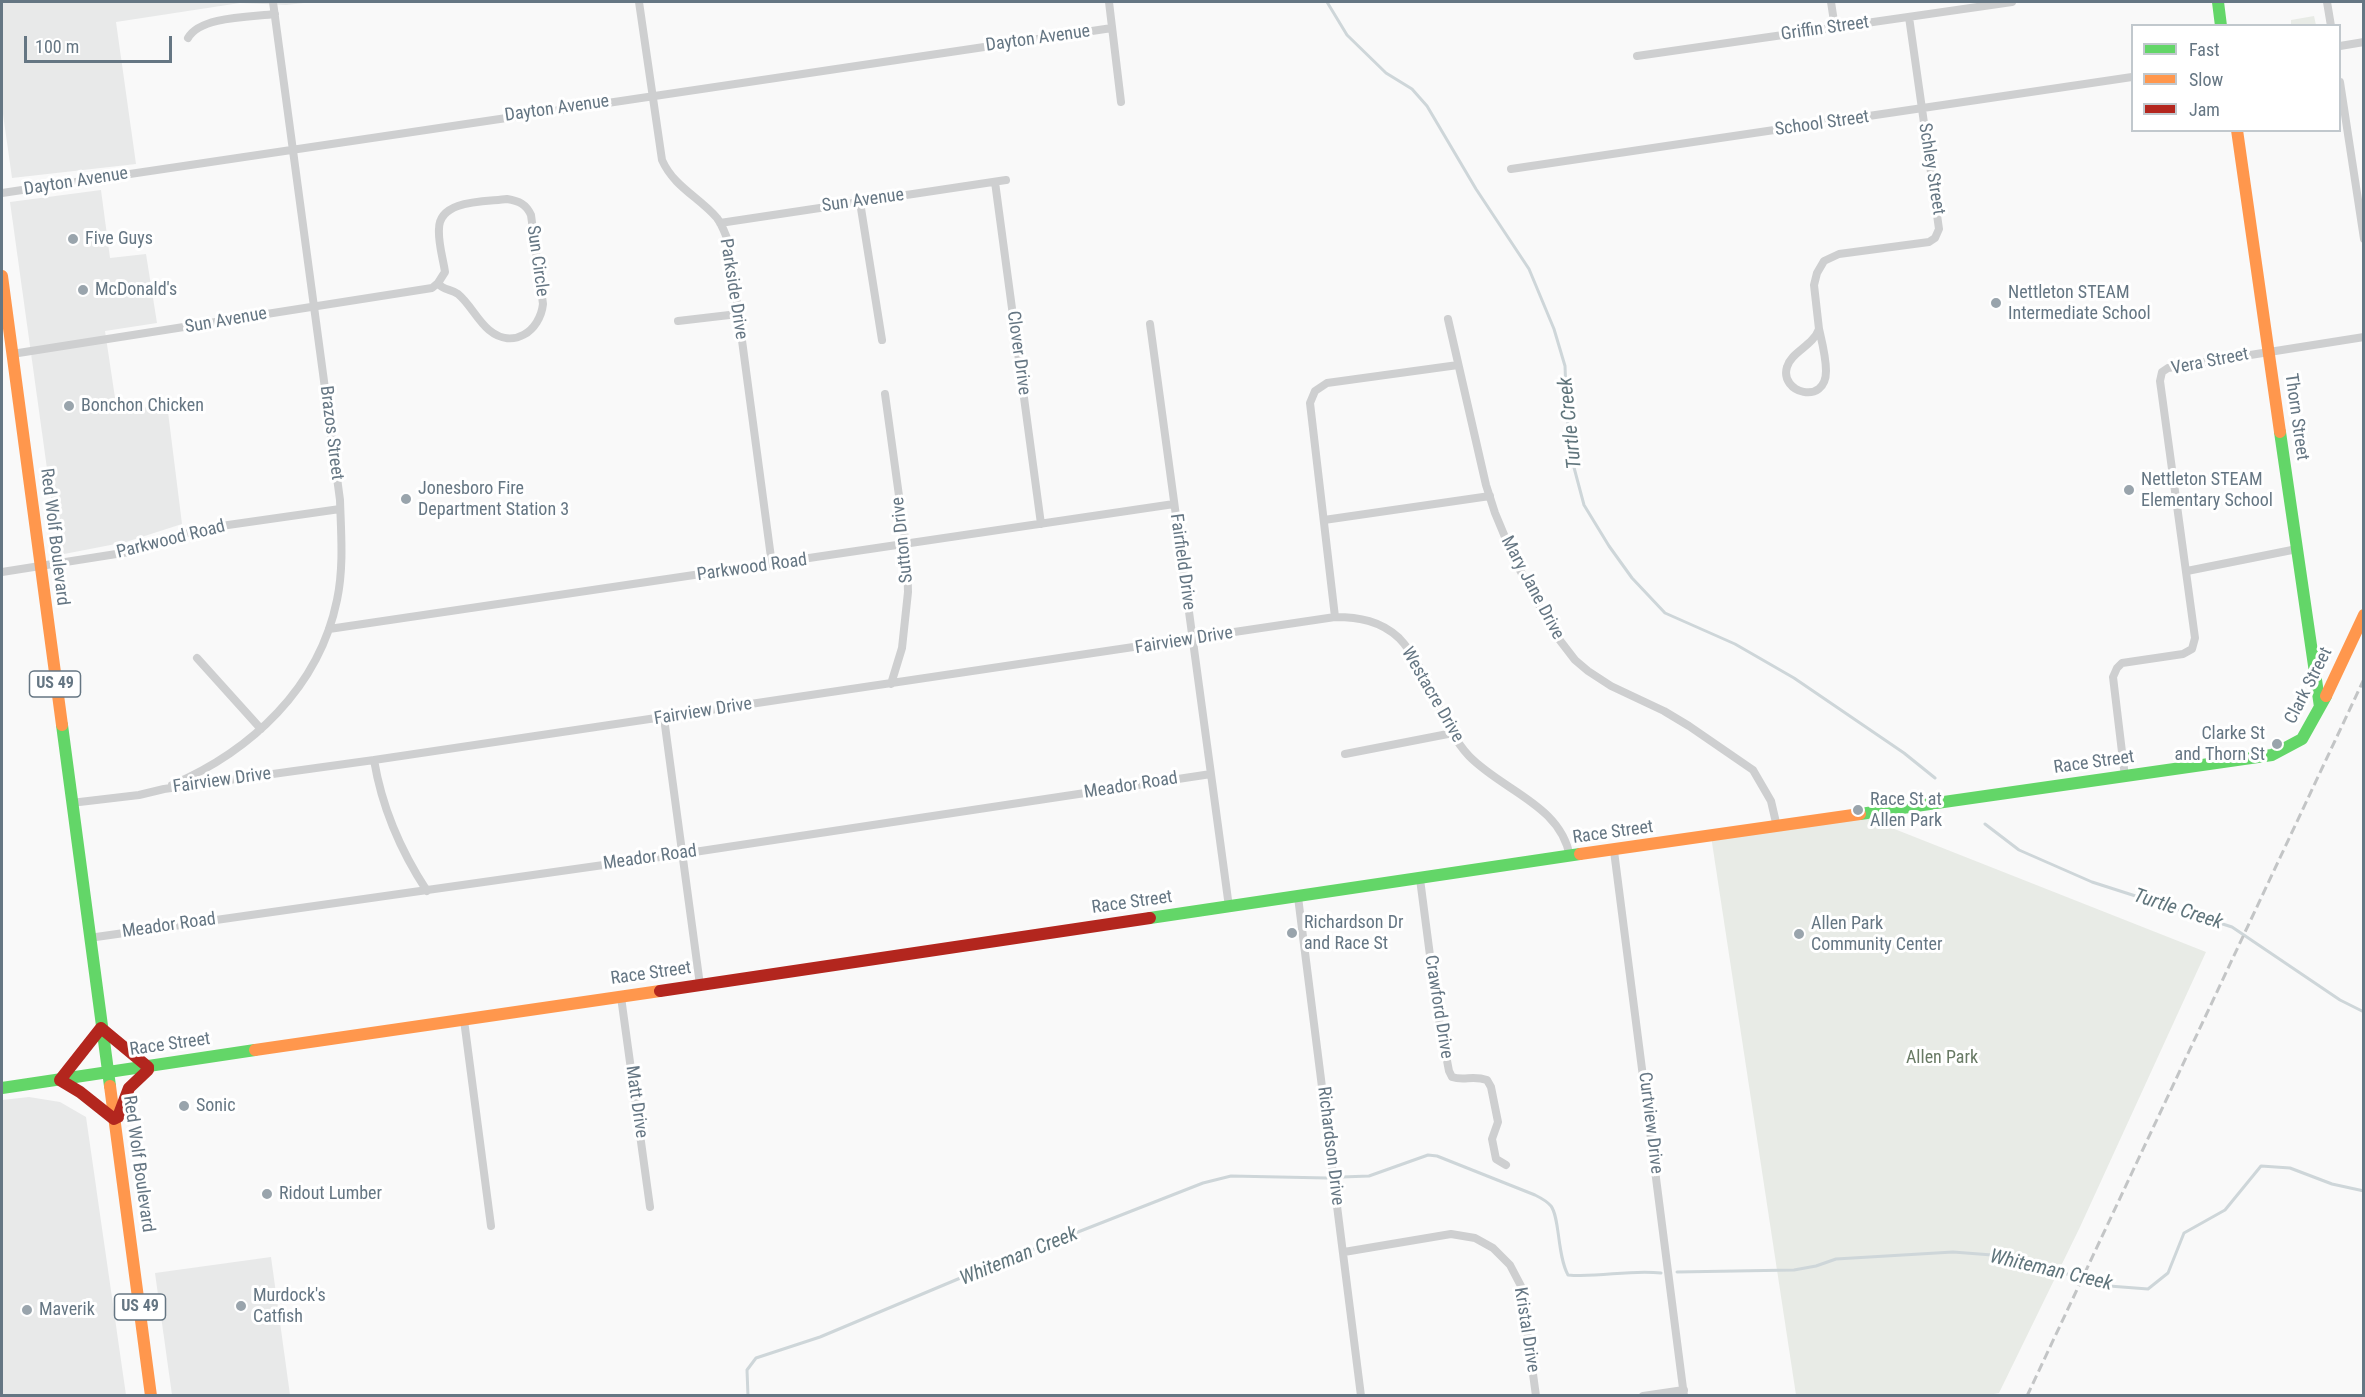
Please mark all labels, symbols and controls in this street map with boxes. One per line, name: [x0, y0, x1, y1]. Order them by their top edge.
street label: Griffin Street: [1780, 12, 1870, 46]
street label: Dayton Avenue: [984, 21, 1092, 57]
scale bar: [27, 24, 176, 62]
legend: [2131, 24, 2341, 132]
text: 100 m: [35, 36, 79, 57]
text: Fast: [2189, 39, 2220, 60]
text: Slow: [2189, 69, 2223, 90]
street label: Dayton Avenue: [503, 91, 611, 127]
text: Jam: [2189, 99, 2220, 120]
street label: School Street: [1774, 107, 1870, 141]
street label: Schley Street: [1913, 122, 1949, 216]
street label: Dayton Avenue: [22, 163, 130, 201]
street label: Sun Avenue: [821, 185, 905, 217]
street label: Sun Circle: [521, 224, 553, 298]
place label: Five Guys: [85, 228, 153, 250]
marker: Five Guys: [66, 232, 80, 246]
street label: Parkside Drive: [714, 237, 752, 341]
place label: McDonald's: [95, 279, 177, 301]
place label: Nettleton STEAM Intermediate School: [2008, 282, 2151, 324]
marker: McDonald's: [76, 283, 90, 297]
marker: Nettleton STEAM Intermediate School: [1989, 296, 2003, 310]
street label: Sun Avenue: [183, 303, 269, 339]
street label: Clover Drive: [1001, 310, 1035, 396]
street label: Vera Street: [2170, 344, 2250, 380]
street label: Thorn Street: [2279, 372, 2313, 462]
water label: Turtle Creek: [1554, 376, 1588, 470]
street label: Brazos Street: [314, 385, 348, 481]
place label: Bonchon Chicken: [81, 395, 204, 417]
marker: Bonchon Chicken: [62, 399, 76, 413]
street label: Red Wolf Boulevard: [35, 467, 73, 607]
place label: Nettleton STEAM Elementary School: [2141, 469, 2273, 512]
place label: Jonesboro Fire Department Station 3: [418, 478, 569, 520]
marker: Nettleton STEAM Elementary School: [2122, 483, 2136, 497]
marker: Jonesboro Fire Department Station 3: [399, 492, 413, 506]
street label: Sutton Drive: [888, 496, 918, 584]
street label: Fairfield Drive: [1165, 512, 1199, 612]
street label: Parkwood Road: [115, 516, 227, 564]
street label: Mary Jane Drive: [1496, 533, 1568, 643]
street label: Parkwood Road: [696, 550, 808, 586]
street label: Fairview Drive: [1134, 623, 1234, 659]
street label: Westacre Drive: [1396, 644, 1468, 746]
street label: Clark Street: [2281, 644, 2337, 728]
road number: US 49: [29, 671, 80, 697]
street label: Fairview Drive: [653, 694, 753, 730]
place label: Clarke St and Thorn St: [2175, 723, 2265, 766]
marker: Clarke St and Thorn St: [2270, 737, 2284, 751]
street label: Race Street: [2052, 747, 2136, 779]
street label: Fairview Drive: [172, 763, 272, 799]
street label: Meador Road: [1083, 768, 1179, 804]
place label: Race St at Allen Park: [1870, 789, 1942, 832]
marker: Race St at Allen Park: [1851, 803, 1865, 817]
street label: Race Street: [1571, 817, 1655, 849]
street label: Meador Road: [602, 841, 698, 875]
water label: Turtle Creek: [2130, 884, 2226, 936]
street label: Race Street: [1090, 887, 1174, 919]
street label: Meador Road: [121, 909, 217, 943]
place label: Richardson Dr and Race St: [1304, 912, 1403, 954]
place label: Allen Park Community Center: [1811, 913, 1942, 956]
marker: Richardson Dr and Race St: [1285, 926, 1299, 940]
marker: Allen Park Community Center: [1792, 927, 1806, 941]
street label: Crawford Drive: [1419, 954, 1457, 1060]
street label: Race Street: [609, 958, 693, 990]
street label: Race Street: [128, 1029, 212, 1061]
park label: Allen Park: [1906, 1047, 1978, 1069]
street label: Matt Drive: [620, 1064, 652, 1140]
street label: Curtview Drive: [1633, 1071, 1667, 1175]
street label: Richardson Drive: [1312, 1085, 1348, 1207]
street label: Red Wolf Boulevard: [118, 1094, 158, 1234]
place label: Sonic: [196, 1095, 236, 1117]
marker: Sonic: [177, 1099, 191, 1113]
place label: Ridout Lumber: [279, 1183, 382, 1205]
marker: Ridout Lumber: [260, 1187, 274, 1201]
water label: Whiteman Creek: [957, 1222, 1081, 1292]
water label: Whiteman Creek: [1987, 1245, 2115, 1297]
place label: Murdock's Catfish: [253, 1285, 326, 1328]
street label: Kristal Drive: [1509, 1286, 1543, 1374]
road number: US 49: [114, 1294, 166, 1320]
place label: Maverik: [39, 1299, 95, 1321]
marker: Murdock's Catfish: [234, 1299, 248, 1313]
marker: Maverik: [20, 1303, 34, 1317]

